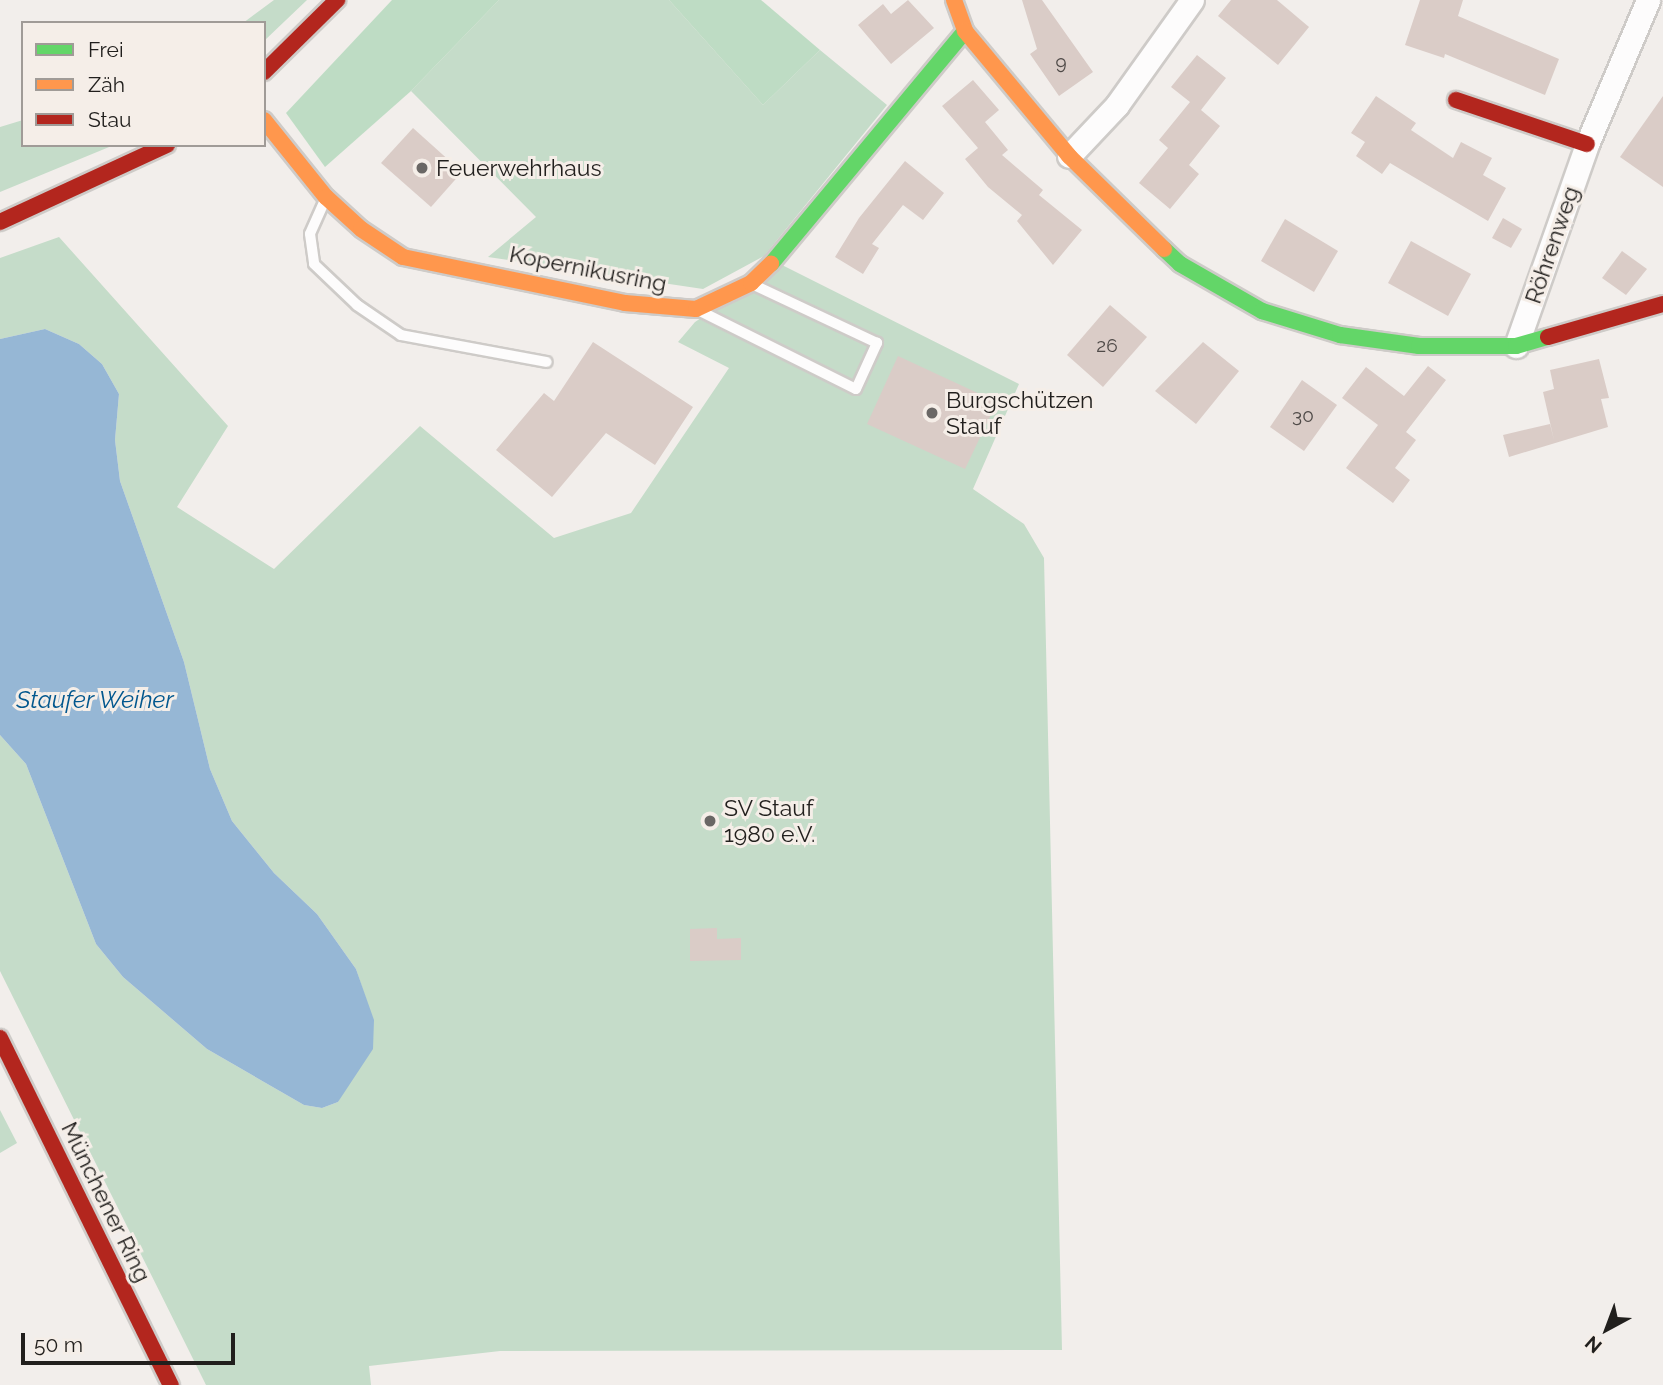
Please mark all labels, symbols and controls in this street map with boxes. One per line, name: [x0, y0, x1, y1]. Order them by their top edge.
legend: [21, 21, 266, 147]
text: Frei: [88, 37, 124, 62]
house number: 9: [1055, 52, 1067, 74]
text: Zäh: [88, 72, 125, 97]
text: Stau: [88, 107, 132, 132]
place label: Feuerwehrhaus: [436, 154, 602, 182]
marker: Feuerwehrhaus: [414, 160, 430, 176]
street label: Röhrenweg: [1519, 183, 1585, 307]
street label: Kopernikusring: [507, 240, 669, 298]
house number: 26: [1096, 335, 1118, 357]
place label: Burgschützen Stauf: [946, 386, 1093, 440]
marker: Burgschützen Stauf: [924, 405, 940, 421]
house number: 30: [1292, 405, 1314, 427]
water label: Staufer Weiher: [16, 686, 174, 714]
place label: SV Stauf 1980 e.V.: [724, 794, 815, 848]
marker: SV Stauf 1980 e.V.: [702, 813, 718, 829]
street label: Münchener Ring: [55, 1117, 157, 1287]
north arrow: [1572, 1294, 1642, 1364]
scale bar: [24, 1318, 238, 1362]
text: 50 m: [34, 1332, 83, 1357]
text: N: [1581, 1332, 1606, 1358]

